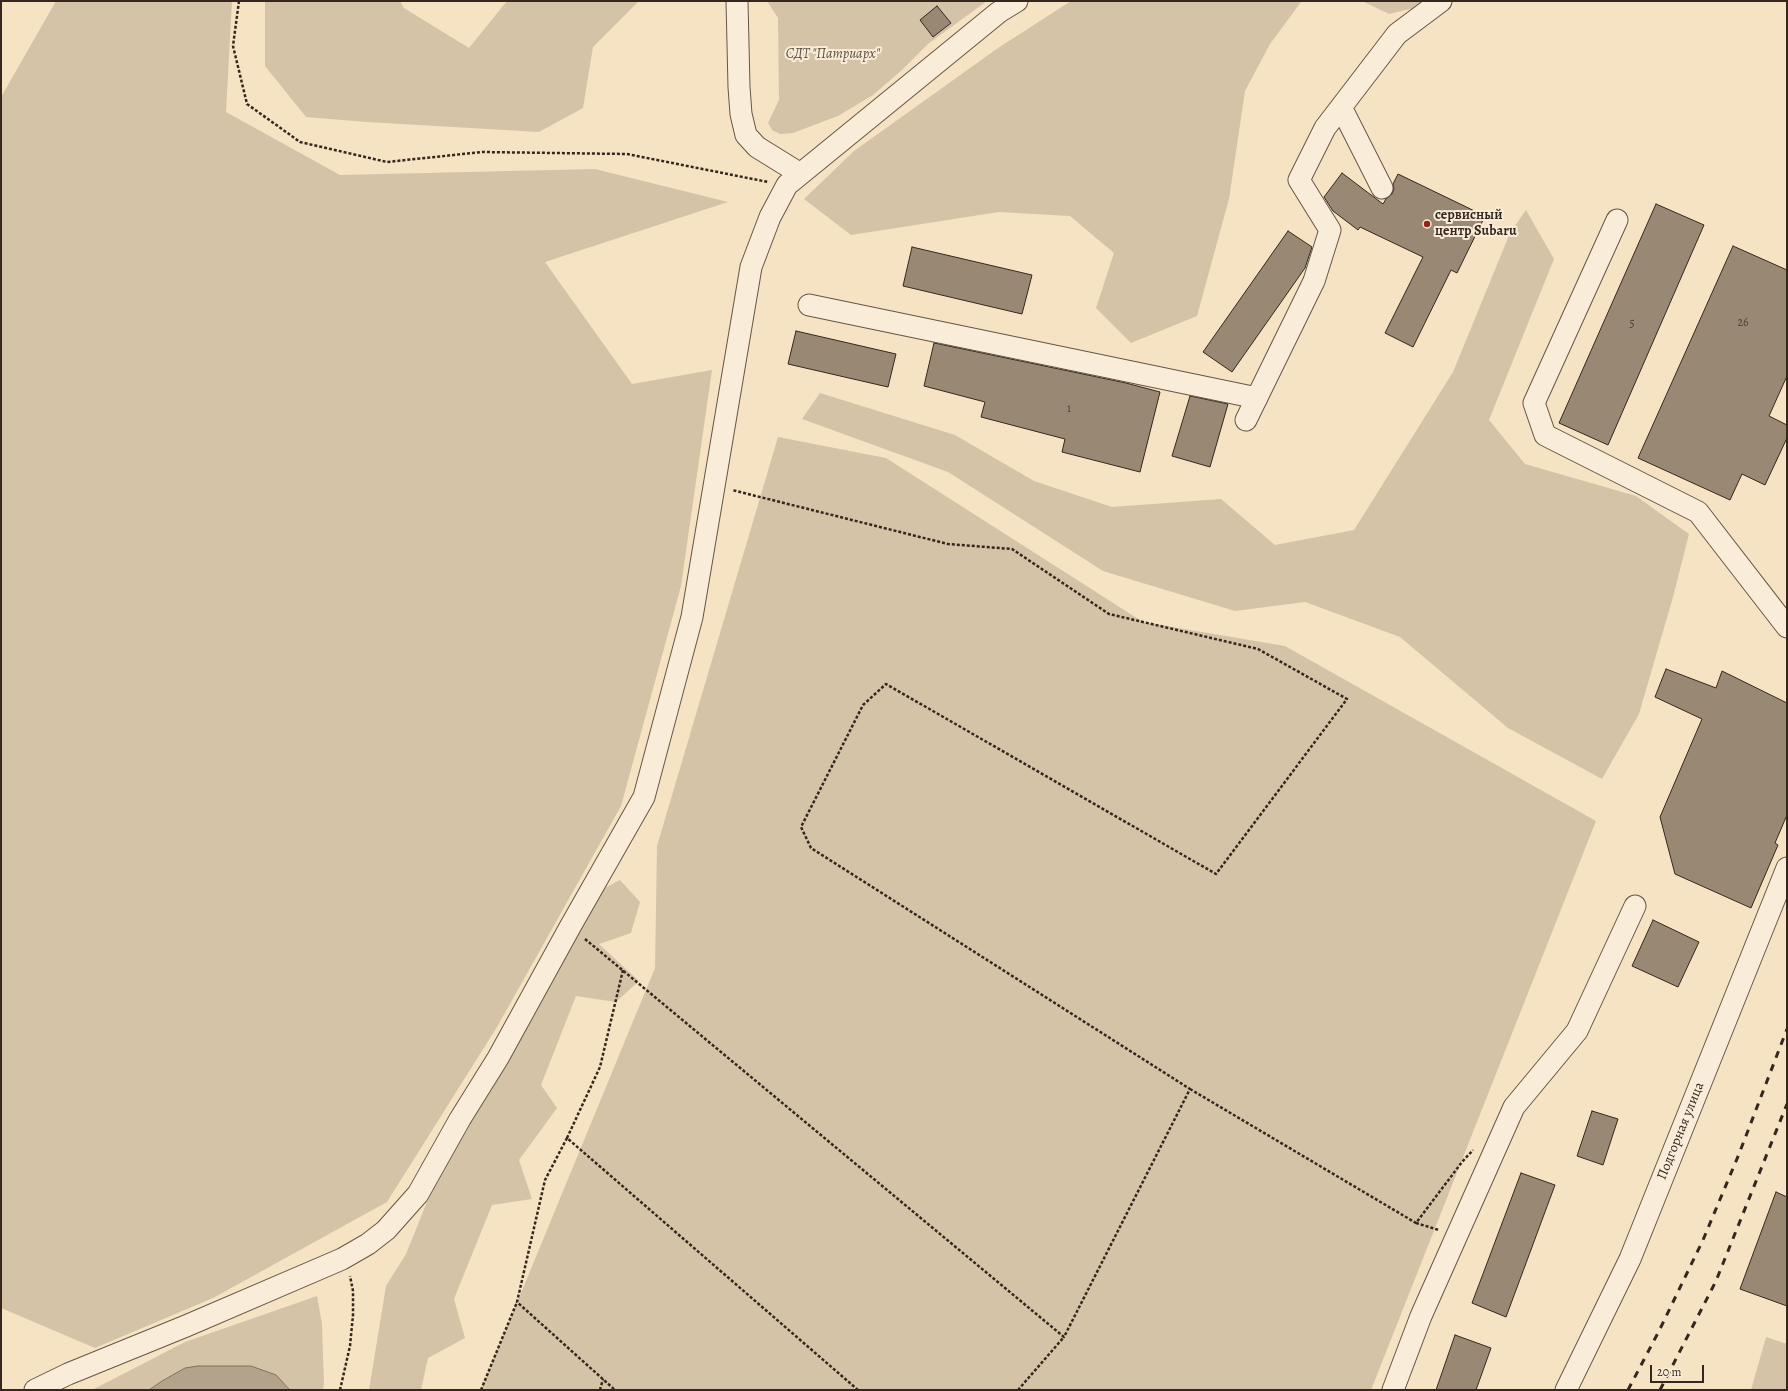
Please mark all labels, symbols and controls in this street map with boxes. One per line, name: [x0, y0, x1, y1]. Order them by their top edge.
park label: СДТ "Патриарх": [786, 47, 880, 63]
place label: сервисный центр Subaru: [1435, 208, 1517, 240]
marker: сервисный центр Subaru: [1422, 219, 1432, 229]
house number: 26: [1737, 316, 1749, 330]
house number: 5: [1629, 317, 1635, 331]
house number: 1: [1067, 402, 1071, 416]
street label: Подгорная улица: [1654, 1080, 1708, 1182]
scale bar: [1652, 1357, 1706, 1383]
text: 20 m: [1657, 1364, 1681, 1380]

